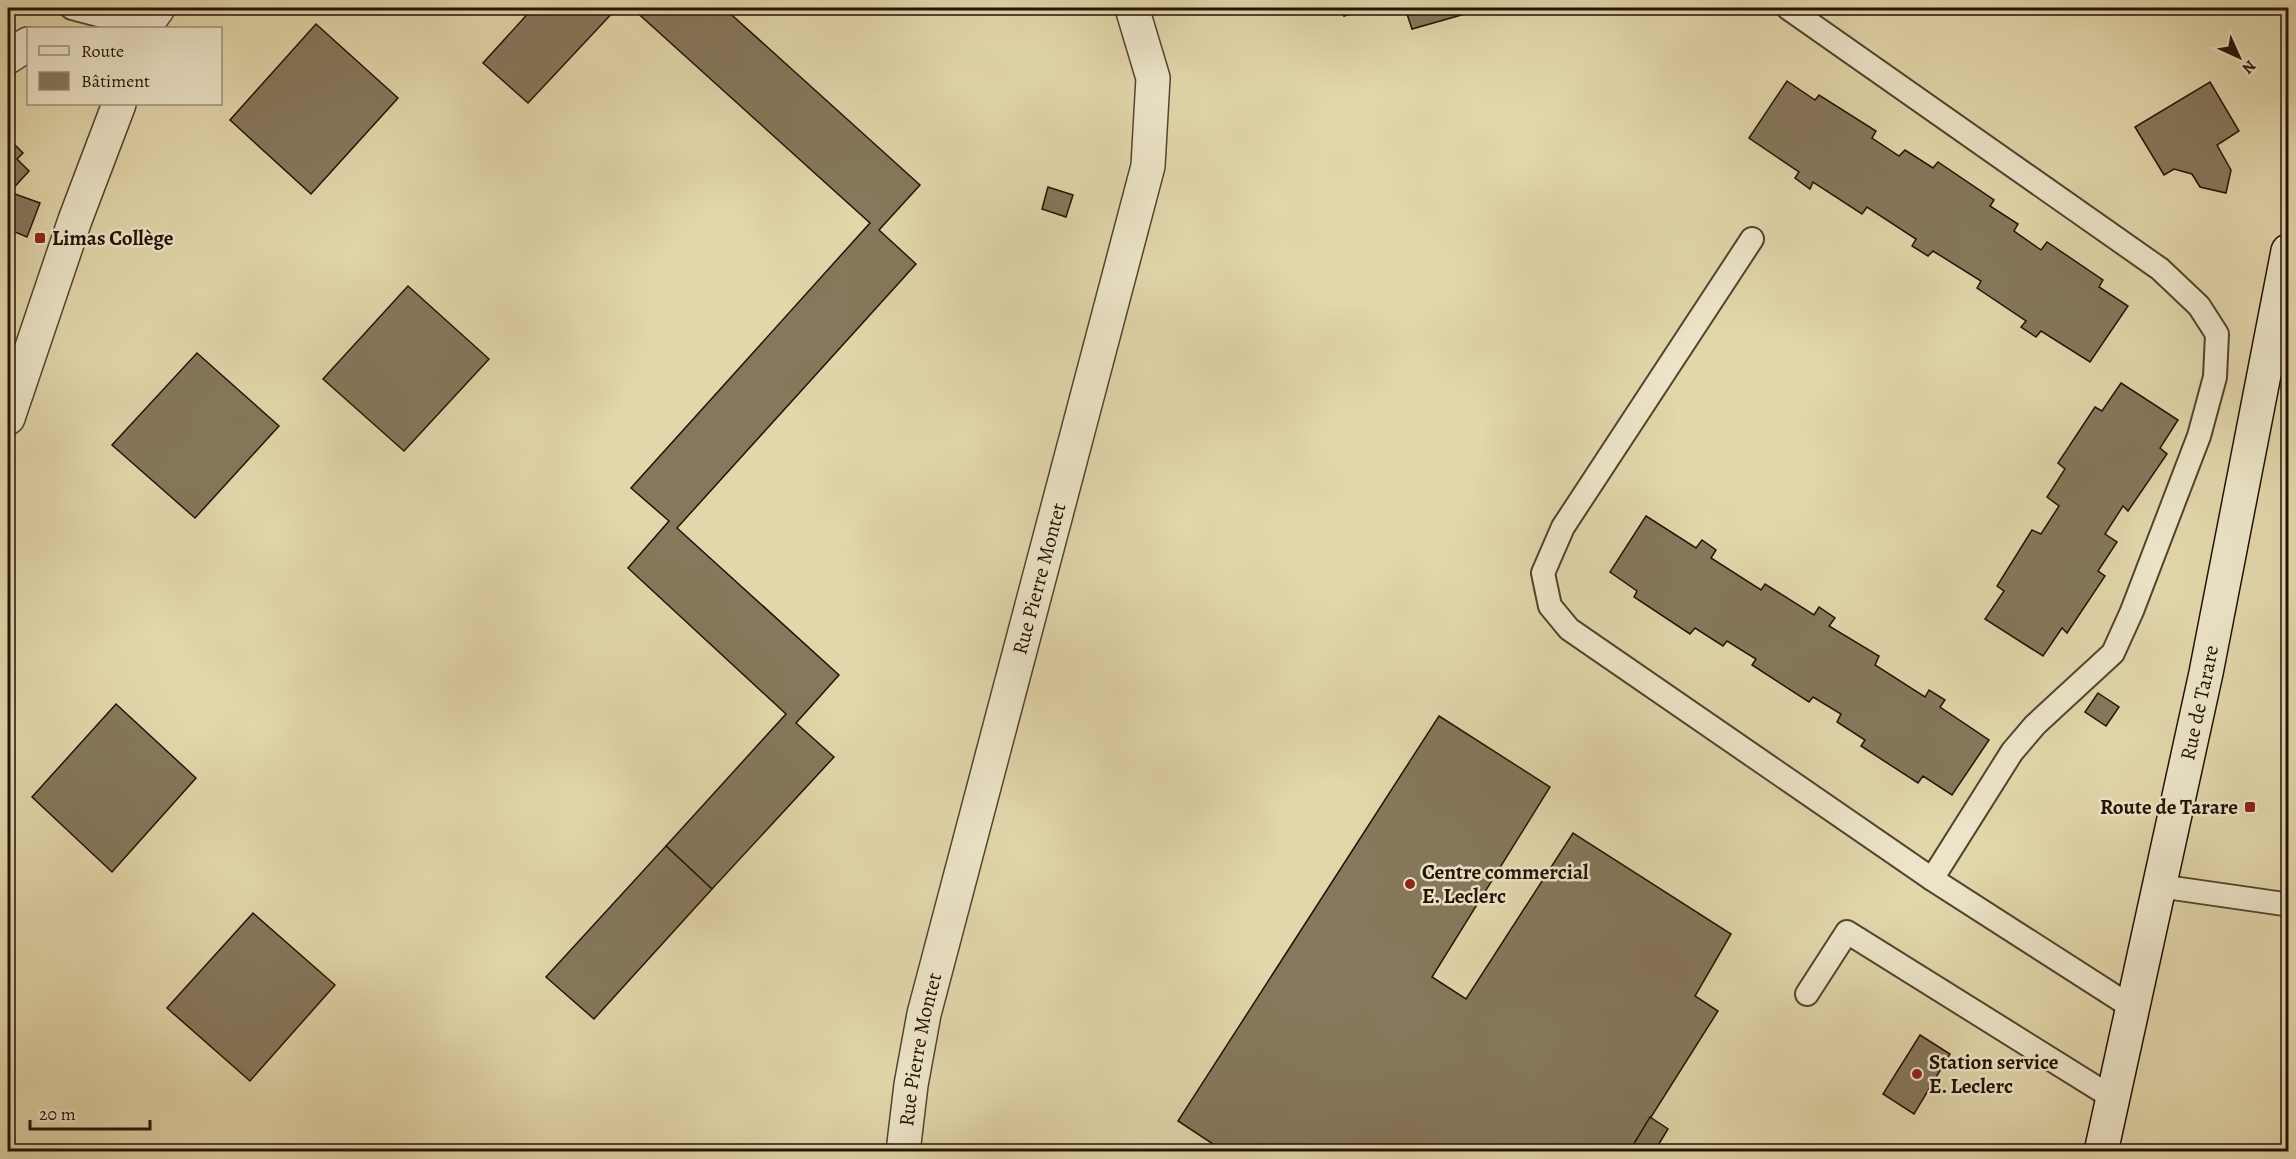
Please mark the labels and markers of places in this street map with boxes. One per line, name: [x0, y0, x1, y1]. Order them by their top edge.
place label: Limas Collège: [52, 224, 174, 252]
marker: Limas Collège: [33, 231, 47, 245]
place label: Route de Tarare: [2100, 793, 2238, 821]
marker: Route de Tarare: [2243, 800, 2257, 814]
place label: Centre commercial E. Leclerc: [1422, 858, 1589, 910]
marker: Centre commercial E. Leclerc: [1403, 877, 1417, 891]
place label: Station service E. Leclerc: [1929, 1048, 2059, 1100]
marker: Station service E. Leclerc: [1910, 1067, 1924, 1081]

